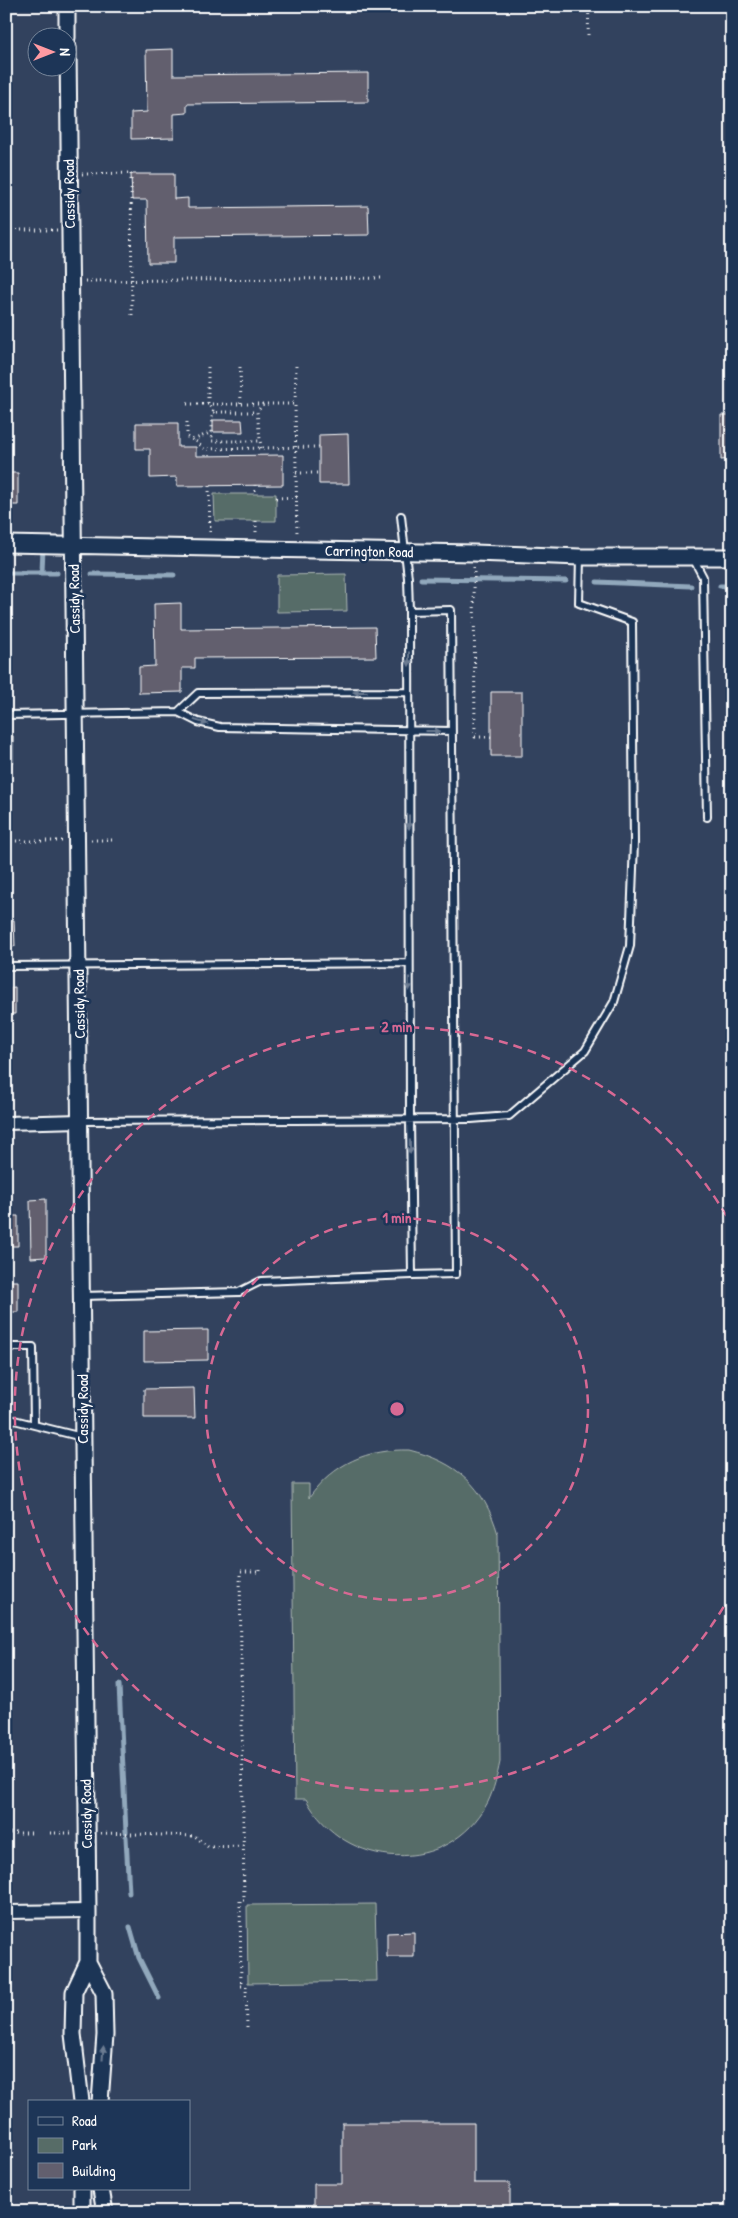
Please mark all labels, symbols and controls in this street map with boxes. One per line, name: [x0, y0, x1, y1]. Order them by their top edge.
north arrow: [28, 28, 78, 78]
text: N: [56, 48, 75, 56]
street label: Cassidy Road: [58, 159, 80, 229]
street label: Carrington Road: [325, 540, 414, 562]
street label: Cassidy Road: [63, 564, 85, 634]
one-way arrow: [405, 652, 413, 668]
one-way arrow: [352, 688, 368, 696]
one-way arrow: [194, 719, 209, 727]
one-way arrow: [425, 727, 441, 735]
one-way arrow: [405, 814, 413, 830]
street label: Cassidy Road: [68, 969, 90, 1039]
one-way arrow: [405, 977, 413, 993]
text: 2 min: [382, 1016, 413, 1037]
one-way arrow: [406, 1139, 414, 1155]
text: 1 min: [382, 1207, 412, 1228]
street label: Cassidy Road: [72, 1374, 93, 1444]
centre of rings: [388, 1400, 406, 1418]
street label: Cassidy Road: [75, 1779, 97, 1849]
one-way arrow: [100, 2045, 108, 2061]
legend: [28, 2100, 190, 2190]
text: Road: [72, 2110, 97, 2131]
text: Park: [72, 2134, 97, 2155]
text: Building: [72, 2160, 116, 2181]

